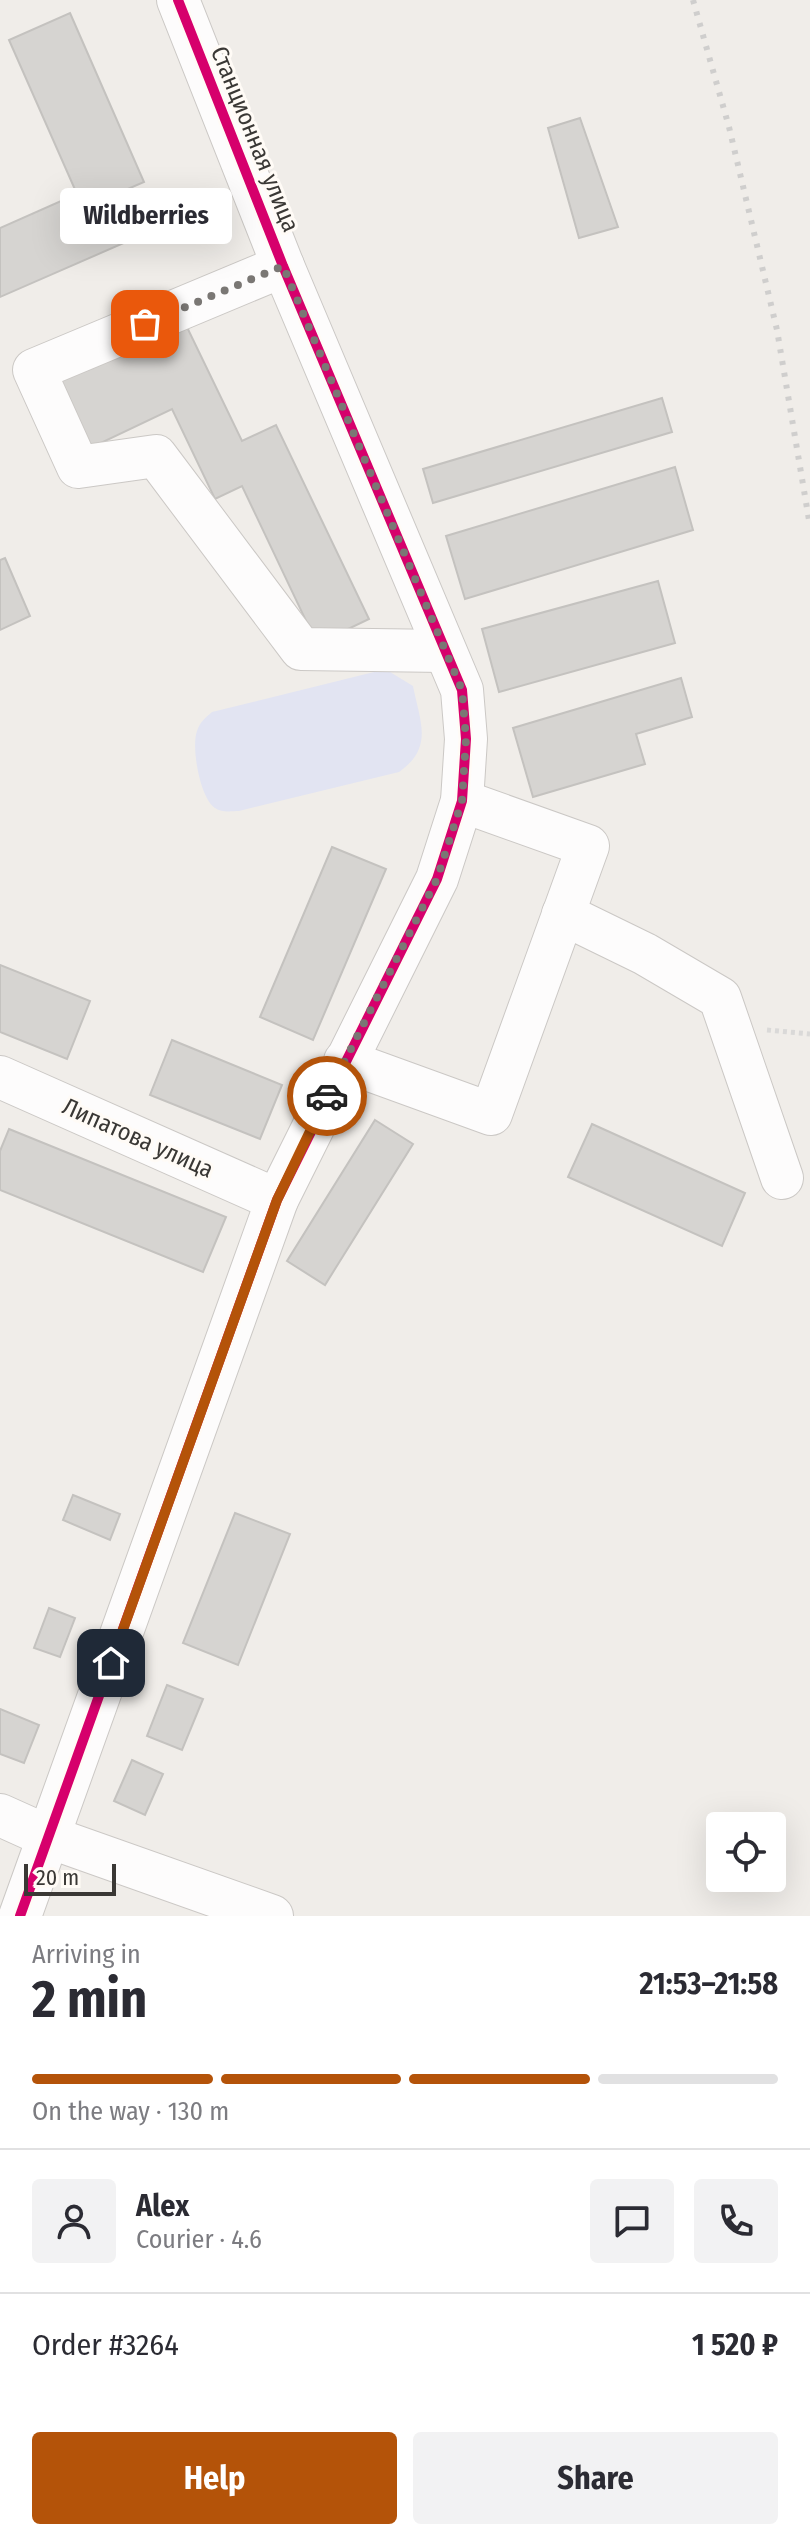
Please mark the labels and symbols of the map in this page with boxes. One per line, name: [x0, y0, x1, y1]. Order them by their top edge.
street label: Станционная улица: [205, 42, 305, 236]
callout: Wildberries: [59, 188, 231, 244]
pin: [111, 290, 179, 358]
courier: [287, 1056, 367, 1136]
street label: Липатова улица: [58, 1092, 218, 1184]
pin: [77, 1629, 145, 1697]
scale bar: [24, 1860, 116, 1896]

